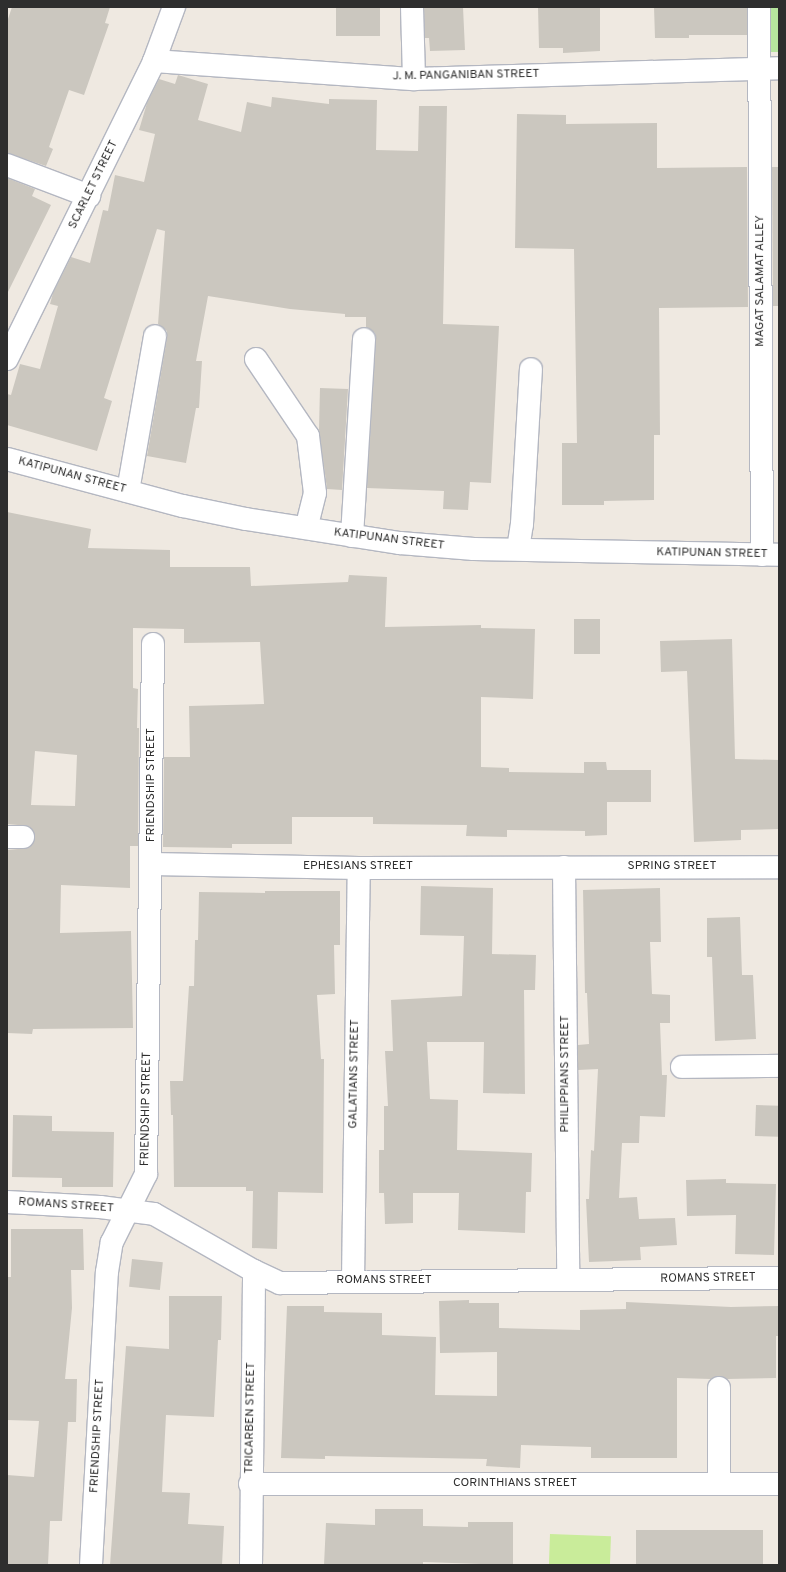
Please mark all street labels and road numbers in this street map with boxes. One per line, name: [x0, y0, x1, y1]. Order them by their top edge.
street label: J. M. PANGANIBAN STREET: [392, 68, 540, 84]
street label: SCARLET STREET: [66, 138, 122, 232]
street label: MAGAT SALAMAT ALLEY: [754, 214, 768, 348]
street label: KATIPUNAN STREET: [16, 455, 128, 497]
street label: KATIPUNAN STREET: [333, 526, 445, 554]
street label: KATIPUNAN STREET: [656, 546, 768, 562]
street label: FRIENDSHIP STREET: [145, 728, 159, 842]
street label: EPHESIANS STREET: [303, 860, 413, 874]
street label: SPRING STREET: [628, 860, 716, 874]
street label: PHILIPPIANS STREET: [559, 1015, 573, 1133]
street label: GALATIANS STREET: [347, 1019, 363, 1129]
street label: FRIENDSHIP STREET: [139, 1052, 155, 1166]
street label: ROMANS STREET: [18, 1195, 114, 1217]
street label: ROMANS STREET: [660, 1271, 756, 1287]
street label: ROMANS STREET: [336, 1274, 432, 1288]
street label: TRICARBEN STREET: [243, 1362, 259, 1474]
street label: FRIENDSHIP STREET: [88, 1379, 108, 1493]
street label: CORINTHIANS STREET: [453, 1477, 577, 1491]

